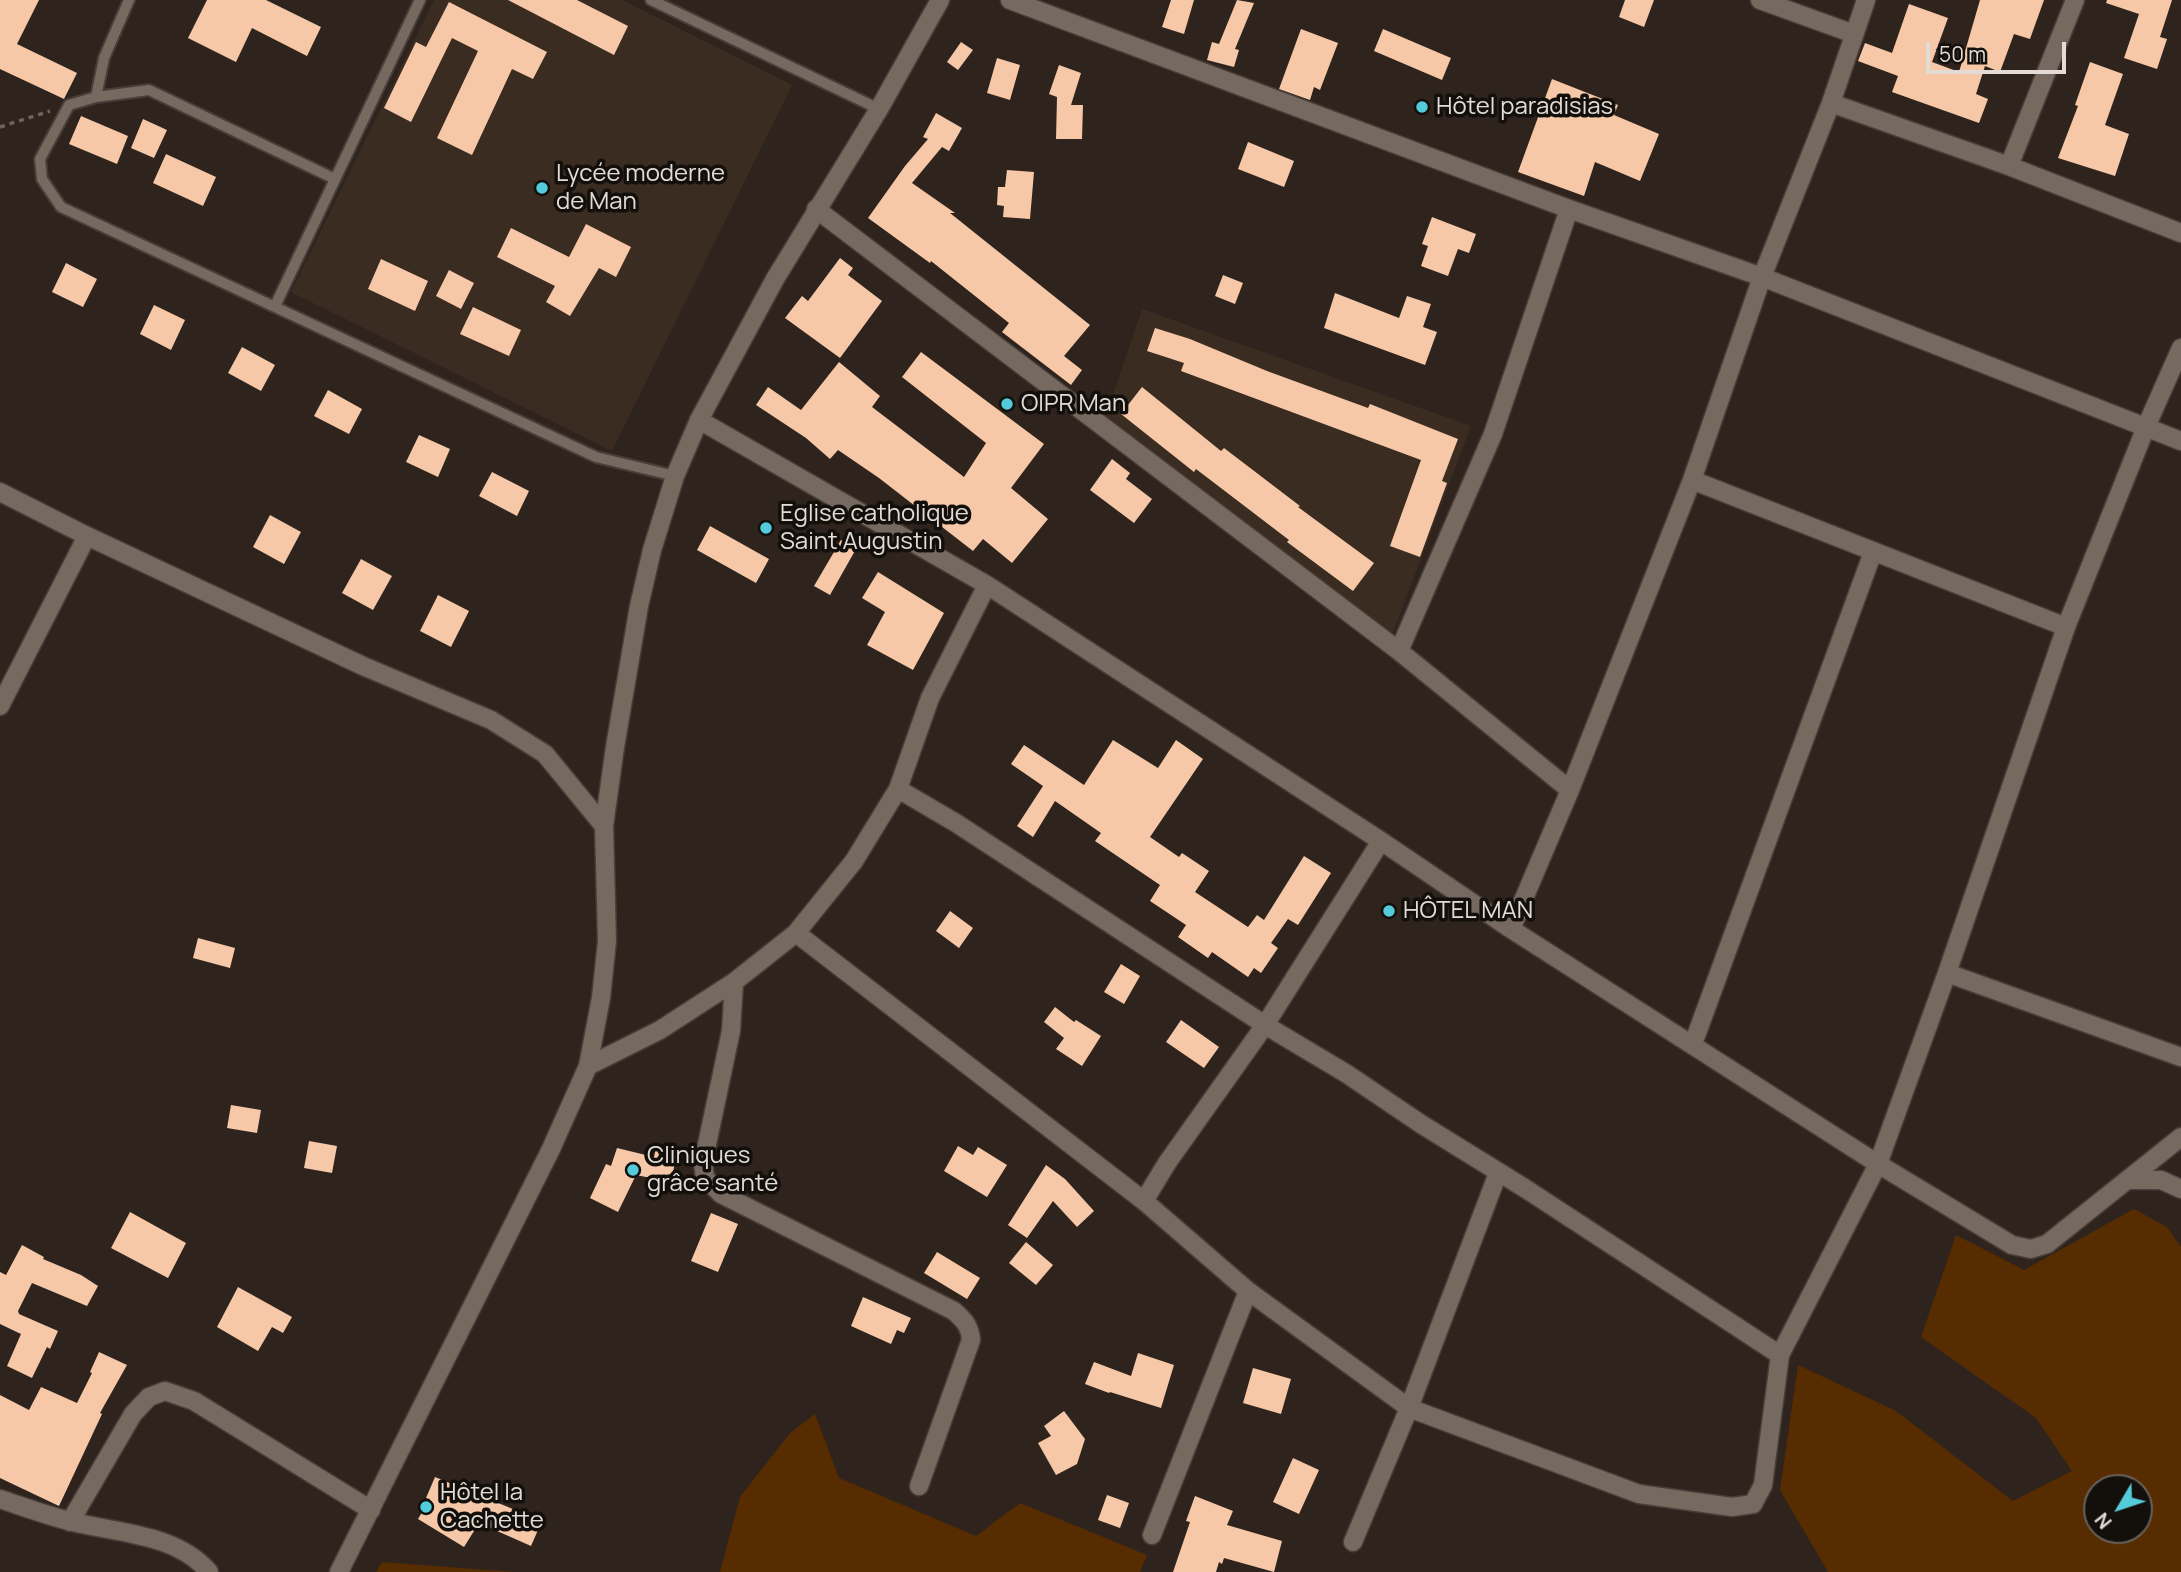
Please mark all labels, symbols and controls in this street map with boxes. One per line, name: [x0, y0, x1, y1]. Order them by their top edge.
scale bar: [1929, 28, 2069, 72]
text: 50 m: [1939, 40, 1986, 68]
place label: Hôtel paradisias: [1436, 93, 1613, 121]
marker: Hôtel paradisias: [1414, 99, 1430, 115]
place label: Lycée moderne de Man: [556, 160, 725, 216]
marker: Lycée moderne de Man: [534, 180, 550, 196]
place label: OIPR Man: [1021, 390, 1126, 418]
marker: OIPR Man: [999, 396, 1015, 412]
place label: Eglise catholique Saint Augustin: [780, 500, 969, 556]
marker: Eglise catholique Saint Augustin: [758, 520, 774, 536]
place label: HÔTEL MAN: [1403, 897, 1533, 925]
marker: HÔTEL MAN: [1381, 903, 1397, 919]
place label: Cliniques grâce santé: [647, 1142, 778, 1198]
marker: Cliniques grâce santé: [625, 1162, 641, 1178]
north arrow: [2083, 1474, 2153, 1544]
place label: Hôtel la Cachette: [440, 1479, 544, 1535]
marker: Hôtel la Cachette: [418, 1499, 434, 1515]
text: N: [2089, 1507, 2118, 1534]

